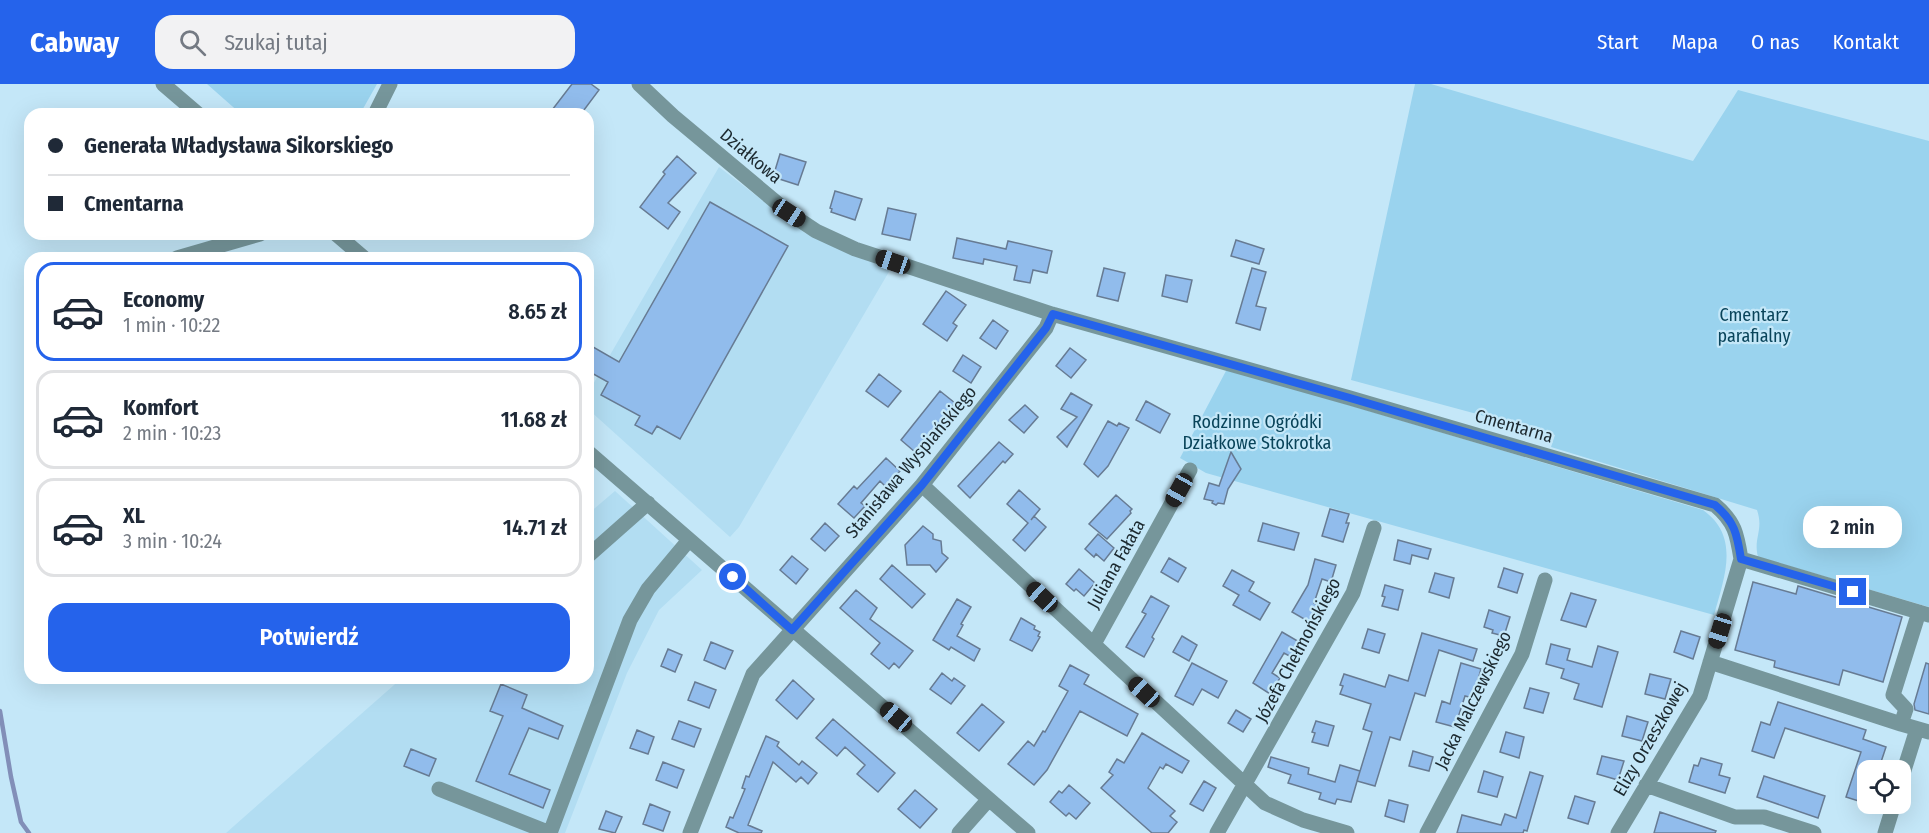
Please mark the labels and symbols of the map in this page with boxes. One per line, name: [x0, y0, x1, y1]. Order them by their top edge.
street label: Działkowa: [716, 124, 787, 188]
car: [769, 196, 809, 230]
car: [873, 248, 913, 276]
park label: Cmentarz parafialny: [1718, 304, 1790, 347]
street label: Stanisława Wyspiańskiego: [841, 381, 981, 543]
street label: Cmentarna: [1472, 404, 1556, 448]
park label: Rodzinne Ogródki Działkowe Stokrotka: [1183, 411, 1332, 454]
car: [1162, 470, 1196, 510]
callout: 2 min: [1804, 505, 1902, 547]
street label: Juliana Fałata: [1082, 515, 1150, 613]
route start: [719, 563, 746, 590]
street label: Józefa Chełmońskiego: [1251, 574, 1345, 726]
car: [1023, 578, 1061, 616]
route end: [1839, 578, 1866, 605]
car: [1706, 611, 1734, 651]
street label: Jacka Malczewskiego: [1430, 627, 1516, 773]
car: [1125, 673, 1163, 711]
street label: Elizy Orzeszkowej: [1608, 678, 1692, 800]
car: [876, 699, 916, 735]

